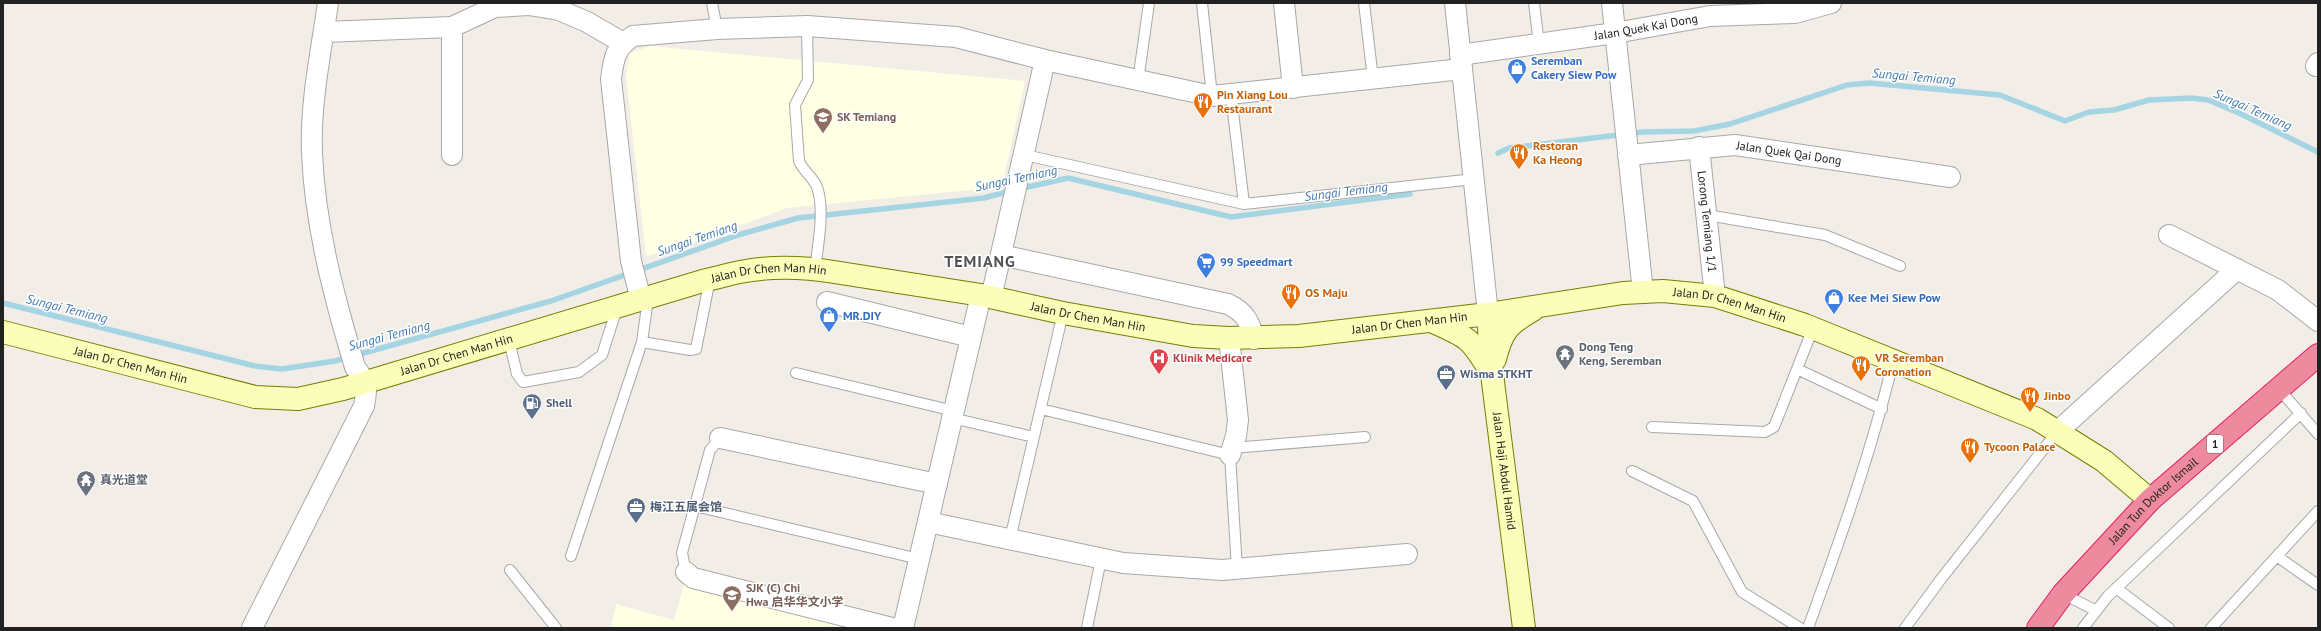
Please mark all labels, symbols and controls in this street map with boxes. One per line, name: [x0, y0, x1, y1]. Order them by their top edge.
street label: Jalan Quek Kai Dong: [1592, 10, 1699, 43]
place label: Seremban Cakery Siew Pow: [1531, 53, 1617, 82]
shop icon: Seremban Cakery Siew Pow: [1506, 57, 1528, 85]
water label: Sungai Temiang: [1871, 64, 1957, 89]
water label: Sungai Temiang: [2211, 85, 2295, 134]
place label: Pin Xiang Lou Restaurant: [1217, 87, 1288, 116]
restaurant icon: Pin Xiang Lou Restaurant: [1192, 91, 1214, 119]
school or university icon: SK Temiang: [812, 106, 834, 134]
place label: SK Temiang: [837, 109, 896, 124]
street label: Jalan Quek Qai Dong: [1734, 137, 1843, 168]
place label: Restoran Ka Heong: [1533, 138, 1582, 167]
restaurant icon: Restoran Ka Heong: [1508, 142, 1530, 170]
water label: Sungai Temiang: [973, 161, 1059, 196]
street label: Lorong Temiang 1/1: [1695, 170, 1720, 273]
water label: Sungai Temiang: [1303, 178, 1389, 205]
water label: Sungai Temiang: [655, 217, 740, 260]
district label: TEMIANG: [944, 251, 1016, 271]
supermarket icon: 99 Speedmart: [1195, 251, 1217, 279]
place label: 99 Speedmart: [1220, 254, 1293, 269]
street label: Jalan Dr Chen Man Hin: [709, 260, 828, 286]
restaurant icon: OS Maju: [1280, 282, 1302, 310]
street label: Jalan Dr Chen Man Hin: [1672, 284, 1788, 325]
place label: OS Maju: [1305, 285, 1348, 300]
shop icon: Kee Mei Siew Pow: [1823, 287, 1845, 315]
water label: Sungai Temiang: [24, 290, 110, 327]
place label: Kee Mei Siew Pow: [1848, 290, 1941, 305]
street label: Jalan Dr Chen Man Hin: [1029, 298, 1147, 334]
shop icon: MR.DIY: [818, 305, 840, 333]
place label: MR.DIY: [843, 308, 882, 323]
street label: Jalan Dr Chen Man Hin: [1350, 308, 1468, 337]
water label: Sungai Temiang: [346, 316, 432, 355]
street label: Jalan Dr Chen Man Hin: [398, 330, 514, 379]
place label: Dong Teng Keng, Seremban: [1579, 339, 1662, 368]
street label: Jalan Dr Chen Man Hin: [72, 342, 189, 386]
temple icon: Dong Teng Keng, Seremban: [1554, 343, 1576, 371]
hospital icon: Klinik Medicare: [1148, 347, 1170, 375]
place label: Klinik Medicare: [1173, 350, 1252, 365]
place label: VR Seremban Coronation: [1874, 350, 1944, 379]
restaurant icon: VR Seremban Coronation: [1850, 354, 1872, 382]
office icon: Wisma STKHT: [1435, 363, 1457, 391]
place label: Wisma STKHT: [1460, 366, 1533, 381]
restaurant icon: Jinbo: [2019, 385, 2041, 413]
place label: Jinbo: [2043, 388, 2071, 403]
fuel station icon: Shell: [521, 392, 543, 420]
place label: Shell: [546, 395, 573, 410]
street label: Jalan Haji Abdul Hamid: [1490, 410, 1520, 531]
road number: 1: [2207, 435, 2223, 453]
restaurant icon: Tycoon Palace: [1959, 436, 1981, 464]
place label: Tycoon Palace: [1984, 439, 2055, 454]
street label: Jalan Tun Doktor Ismail: [2104, 454, 2201, 548]
temple icon: 真光道堂: [75, 469, 97, 497]
place label: 真光道堂: [100, 472, 148, 487]
office icon: 梅江五属会馆: [625, 496, 647, 524]
place label: 梅江五属会馆: [650, 499, 722, 514]
place label: SJK (C) Chi Hwa 启华华文小学: [746, 580, 843, 609]
school or university icon: SJK (C) Chi Hwa 启华华文小学: [721, 584, 743, 612]

